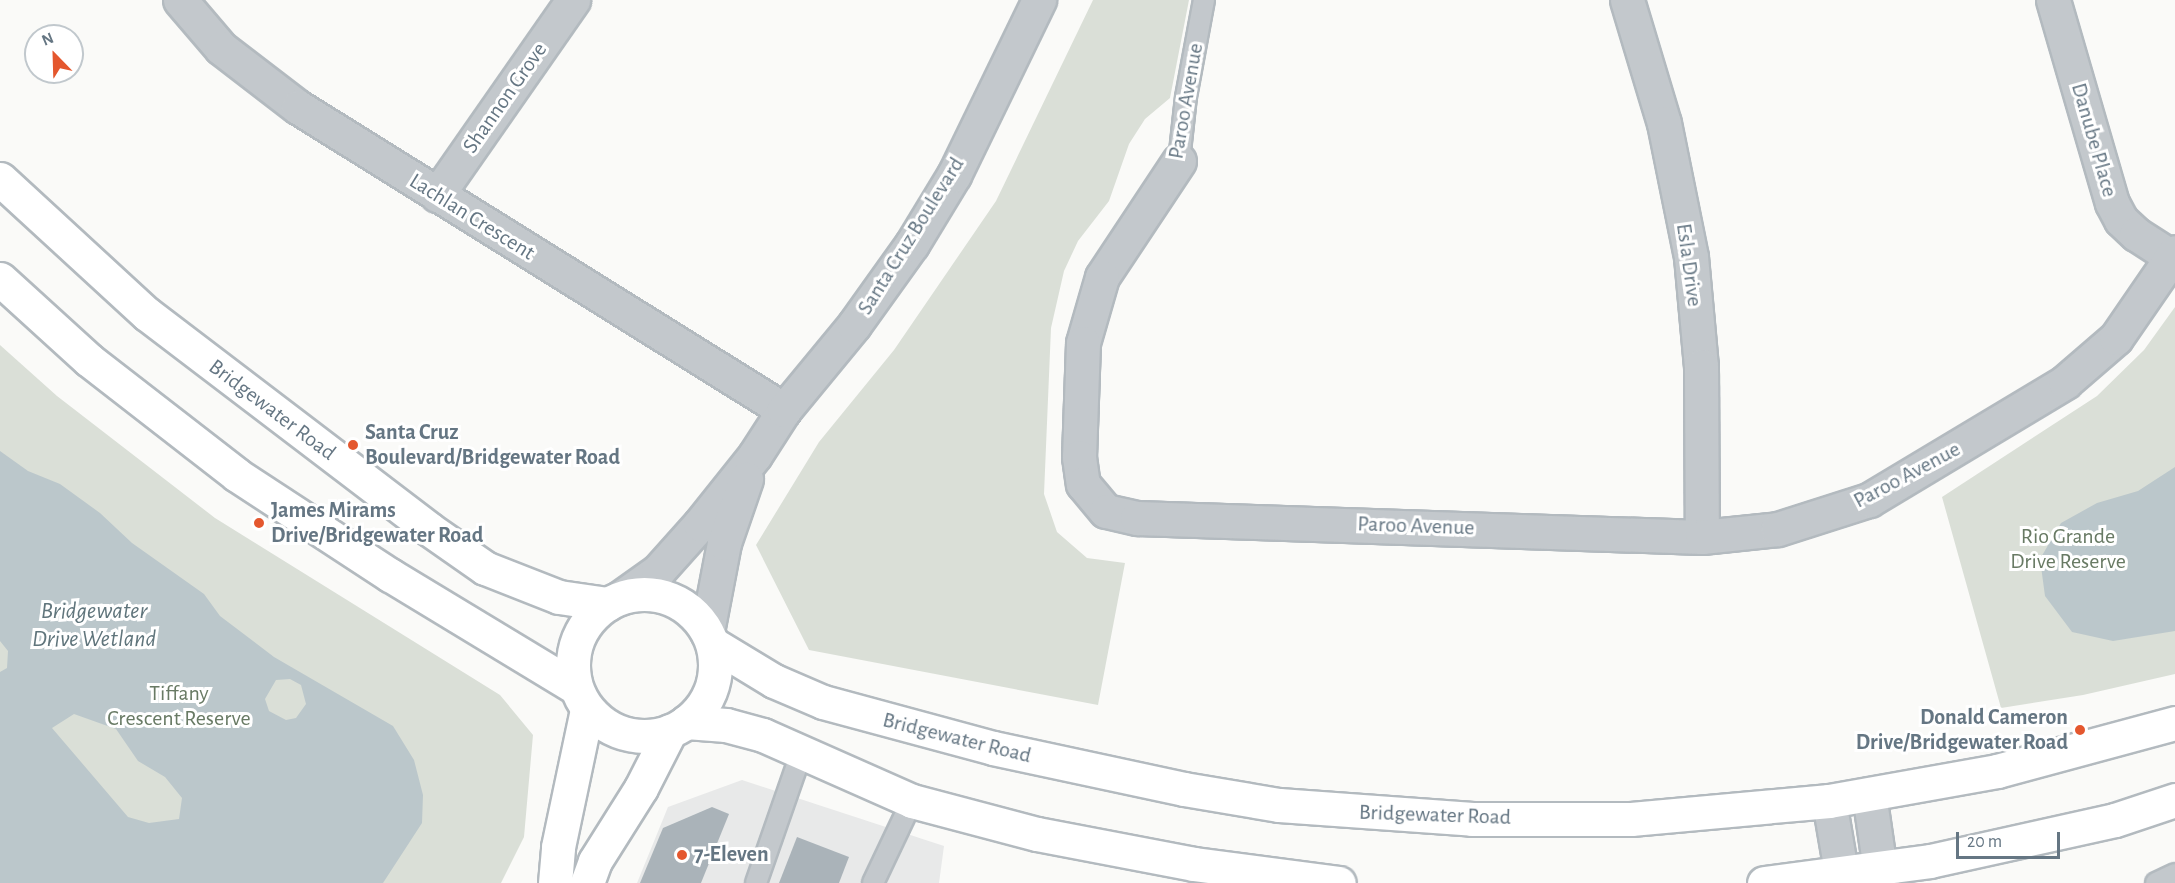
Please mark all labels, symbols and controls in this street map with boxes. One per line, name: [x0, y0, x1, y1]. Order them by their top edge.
north arrow: [24, 24, 84, 84]
text: N: [40, 30, 56, 49]
street label: Shannon Grove: [457, 38, 553, 158]
street label: Paroo Avenue: [1163, 41, 1209, 161]
street label: Danube Place: [2065, 80, 2123, 200]
street label: Santa Cruz Boulevard: [852, 152, 970, 320]
street label: Lachlan Crescent: [404, 168, 540, 266]
street label: Esla Drive: [1670, 222, 1708, 308]
street label: Bridgewater Road: [203, 354, 341, 466]
place label: Santa Cruz Boulevard/Bridgewater Road: [365, 419, 620, 470]
street label: Paroo Avenue: [1849, 436, 1965, 514]
marker: Santa Cruz Boulevard/Bridgewater Road: [346, 438, 360, 452]
place label: James Mirams Drive/Bridgewater Road: [271, 497, 483, 548]
street label: Paroo Avenue: [1357, 511, 1475, 541]
marker: James Mirams Drive/Bridgewater Road: [252, 516, 266, 530]
park label: Rio Grande Drive Reserve: [2010, 523, 2126, 574]
water label: Bridgewater Drive Wetland: [32, 598, 156, 654]
park label: Tiffany Crescent Reserve: [107, 680, 251, 732]
place label: Donald Cameron Drive/Bridgewater Road: [1856, 704, 2068, 756]
street label: Bridgewater Road: [880, 707, 1034, 769]
marker: Donald Cameron Drive/Bridgewater Road: [2073, 723, 2087, 737]
street label: Bridgewater Road: [1358, 799, 1512, 831]
scale bar: [1959, 820, 2062, 858]
text: 20 m: [1967, 833, 2002, 851]
place label: 7-Eleven: [694, 842, 769, 868]
marker: 7-Eleven: [675, 848, 689, 862]

